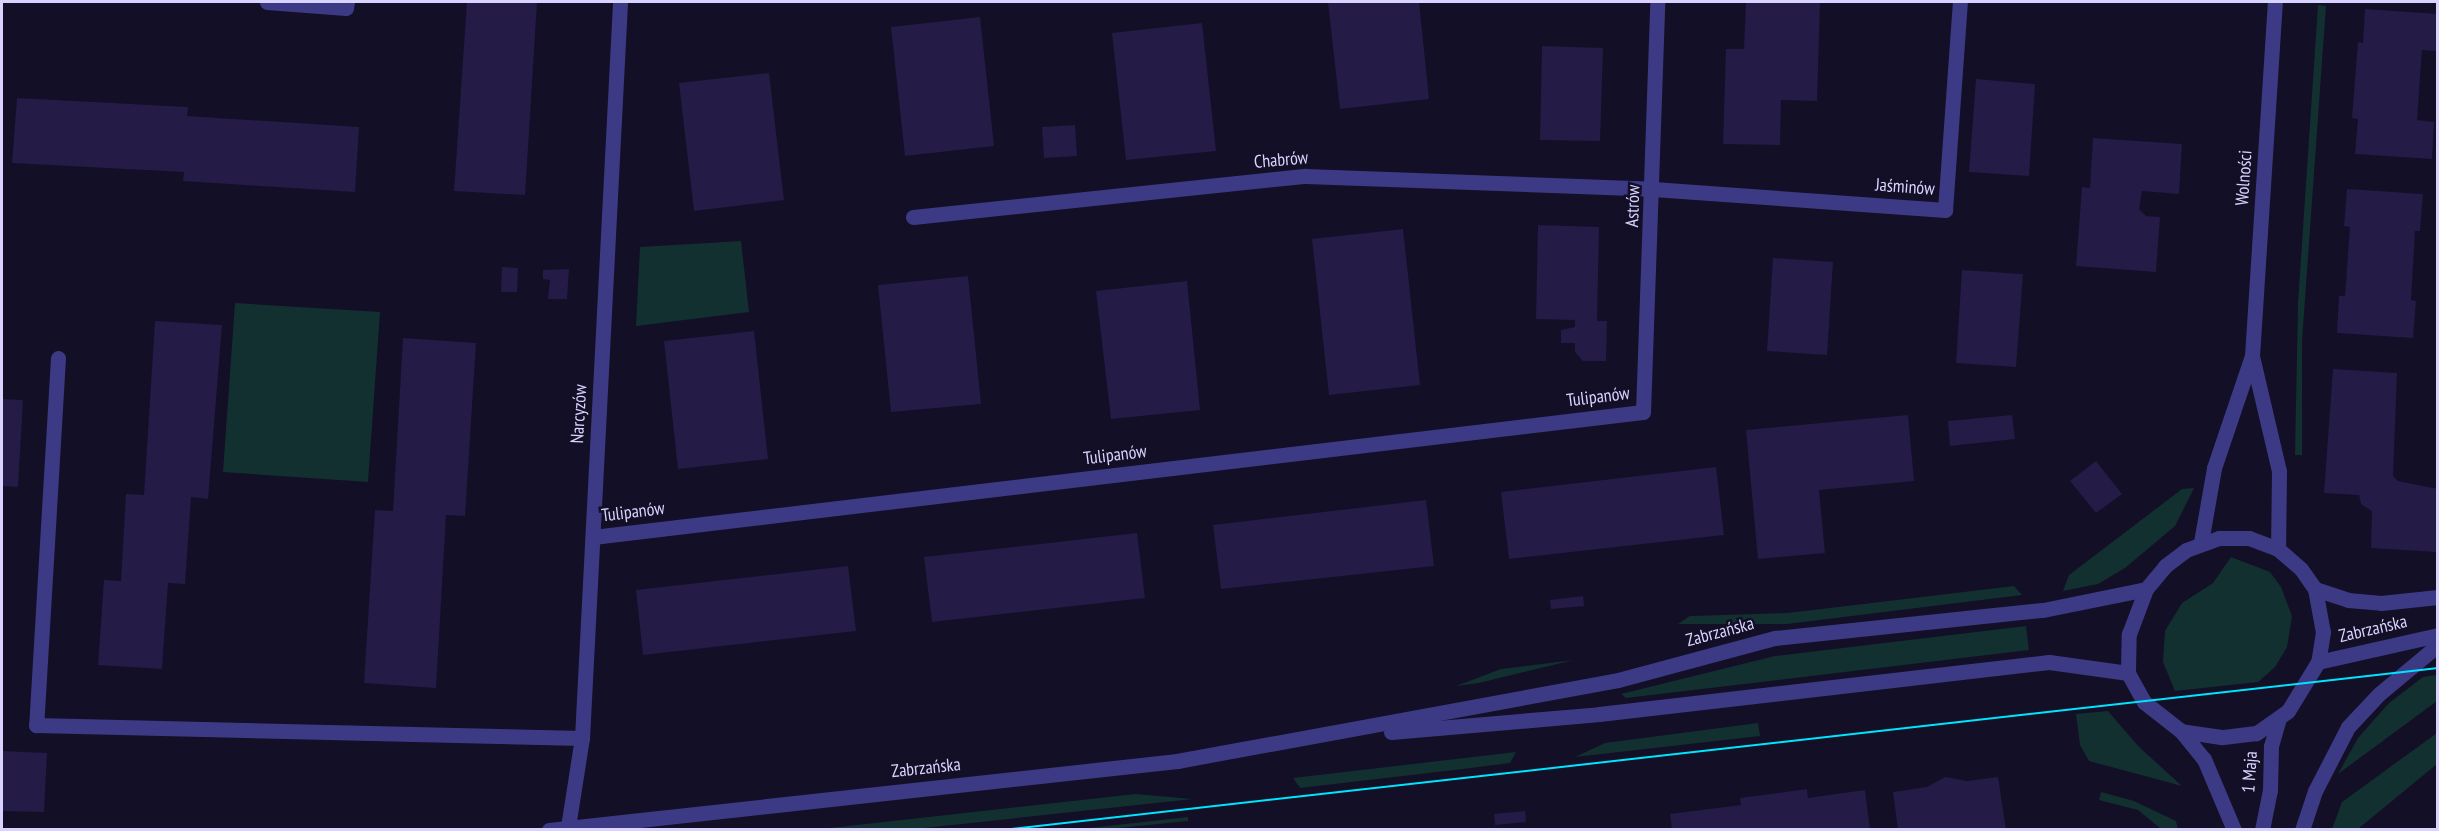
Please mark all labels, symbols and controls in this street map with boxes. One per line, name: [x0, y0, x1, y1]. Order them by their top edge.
street label: Chabrów: [1253, 147, 1309, 173]
street label: Wolności: [2231, 150, 2257, 206]
street label: Jaśminów: [1875, 174, 1935, 200]
street label: Astrów: [1621, 184, 1645, 228]
street label: Tulipanów: [1565, 382, 1631, 412]
street label: Narcyzów: [567, 384, 591, 444]
street label: Tulipanów: [1082, 440, 1148, 470]
street label: Tulipanów: [600, 497, 666, 527]
street label: Zabrzańska: [2337, 611, 2409, 647]
street label: Zabrzańska: [1684, 613, 1756, 651]
street label: 1 Maja: [2238, 750, 2262, 794]
street label: Zabrzańska: [890, 754, 962, 782]

